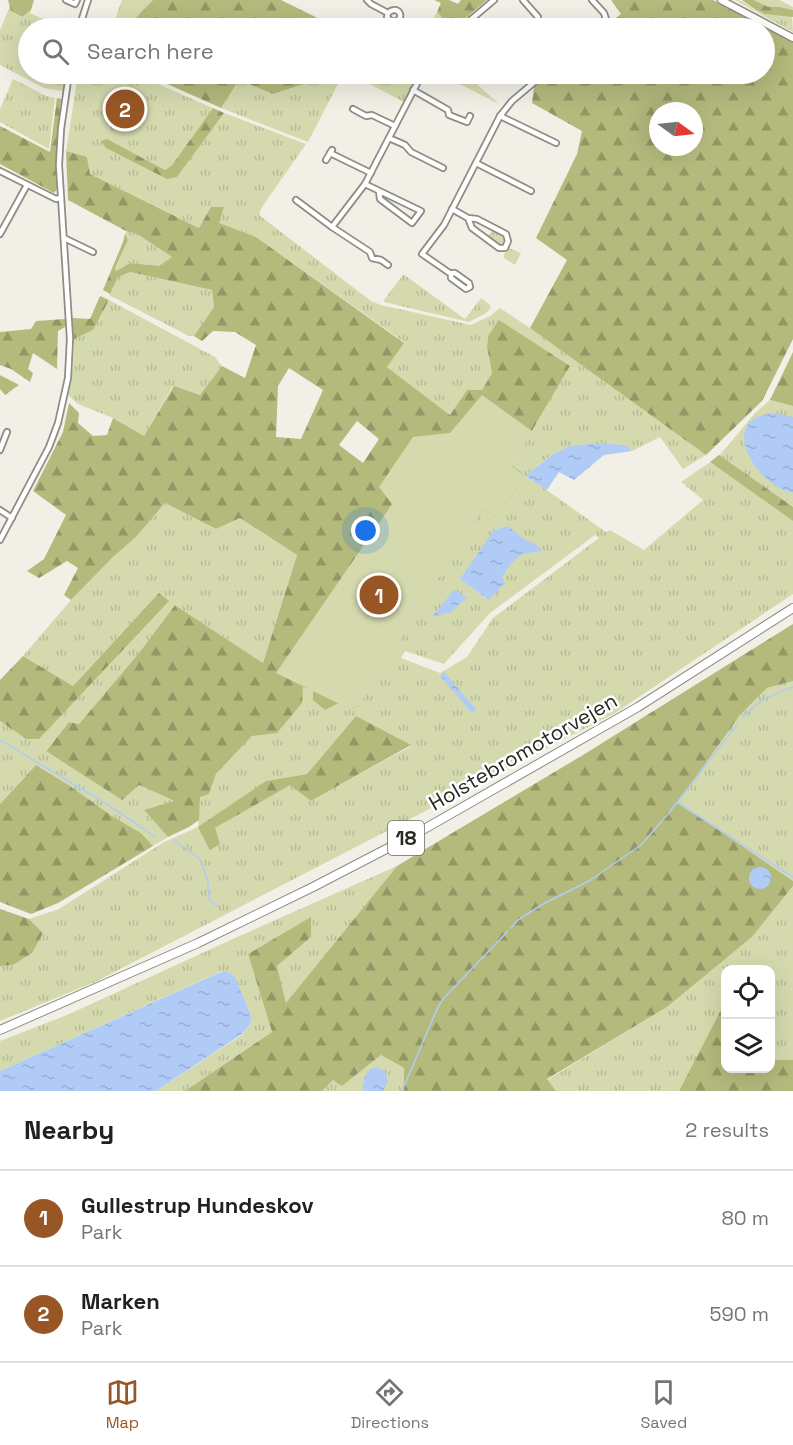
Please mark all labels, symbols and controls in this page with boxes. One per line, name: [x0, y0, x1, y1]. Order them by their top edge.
search box: [18, 18, 775, 84]
icon: search: [39, 35, 72, 68]
text: Search here: [87, 37, 214, 65]
pin: 2: [106, 86, 144, 132]
north arrow: [649, 102, 703, 156]
your location: [351, 516, 380, 545]
pin: 1: [360, 572, 398, 618]
street label: Holstebromotorvejen: [424, 687, 622, 817]
road number: 18: [388, 821, 424, 855]
map controls: [721, 965, 775, 1073]
button: locate: [721, 965, 775, 1019]
button: layers: [721, 1019, 775, 1073]
text: Nearby: [24, 1113, 114, 1147]
text: 2 results: [685, 1117, 769, 1143]
text: Gullestrup Hundeskov: [81, 1191, 314, 1219]
text: 1: [39, 1205, 48, 1231]
text: 80 m: [721, 1205, 769, 1231]
text: Park: [81, 1219, 123, 1245]
text: Marken: [81, 1287, 160, 1315]
text: 2: [38, 1301, 49, 1327]
text: 590 m: [710, 1301, 769, 1327]
text: Park: [81, 1315, 123, 1341]
tab: Map: [106, 1376, 139, 1433]
tab: Directions: [351, 1376, 429, 1433]
tab: Saved: [641, 1376, 687, 1433]

